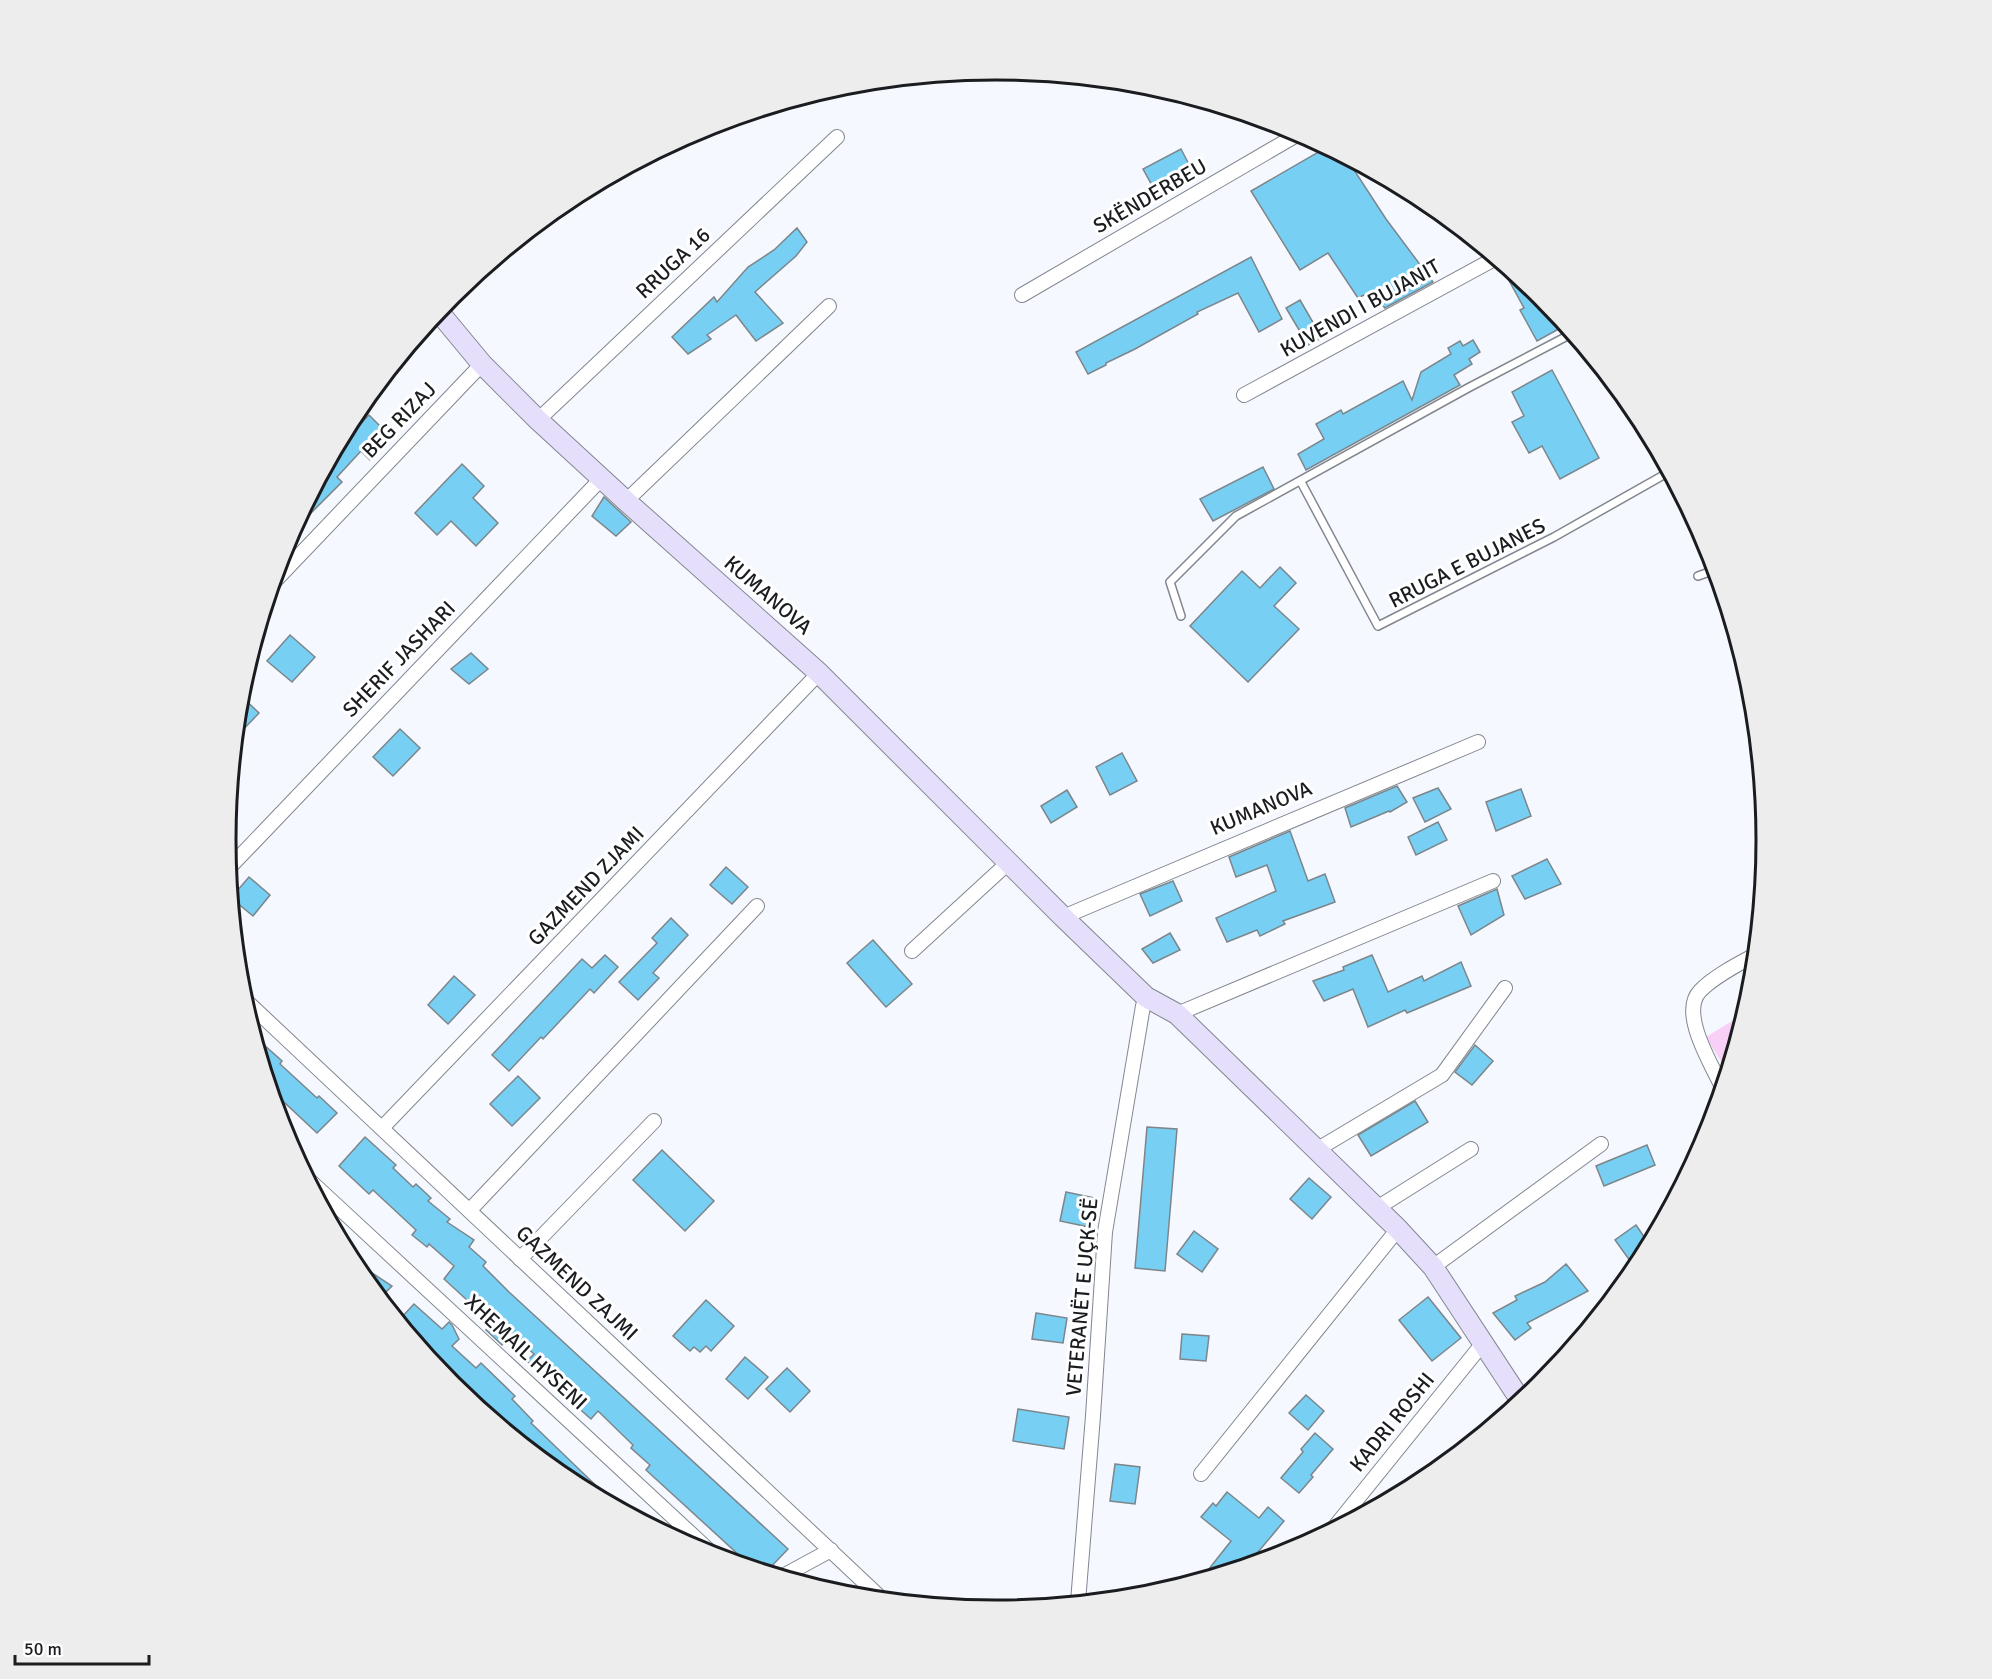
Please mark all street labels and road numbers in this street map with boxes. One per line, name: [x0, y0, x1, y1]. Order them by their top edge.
street label: SKËNDERBEU: [1088, 153, 1212, 239]
street label: RRUGA 16: [630, 222, 716, 304]
street label: KUVENDI I BUJANIT: [1275, 253, 1445, 363]
street label: BEG RIZAJ: [356, 377, 442, 463]
street label: RRUGA E BUJANES: [1384, 512, 1550, 614]
street label: KUMANOVA: [719, 550, 817, 640]
street label: SHERIF JASHARI: [337, 596, 461, 722]
street label: KUMANOVA: [1206, 775, 1316, 841]
street label: GAZMEND ZJAMI: [522, 821, 650, 951]
street label: VETERANËT E UÇK-SË: [1060, 1197, 1104, 1397]
street label: GAZMEND ZAJMI: [511, 1220, 643, 1346]
street label: XHEMAIL HYSENI: [459, 1289, 593, 1415]
street label: KADRI ROSHI: [1344, 1367, 1440, 1477]

